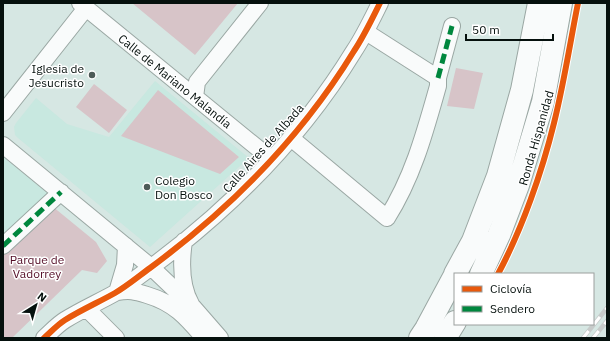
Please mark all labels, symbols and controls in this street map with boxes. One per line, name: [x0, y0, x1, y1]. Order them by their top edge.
scale bar: [466, 16, 553, 42]
text: 50 m: [472, 22, 500, 37]
street label: Calle de Mariano Malandía: [115, 31, 235, 132]
place label: Iglesia de Jesucristo: [29, 61, 84, 90]
marker: Iglesia de Jesucristo: [87, 70, 97, 80]
street label: Ronda Hispanidad: [515, 89, 557, 187]
street label: Calle Aires de Albada: [219, 100, 307, 195]
place label: Colegio Don Bosco: [155, 173, 213, 202]
marker: Colegio Don Bosco: [142, 182, 152, 192]
park label: Parque de Vadorrey: [10, 252, 65, 281]
legend: [454, 273, 594, 325]
text: Ciclovía: [490, 281, 532, 296]
north arrow: [16, 285, 56, 325]
text: N: [35, 289, 49, 305]
text: Sendero: [490, 301, 535, 316]

